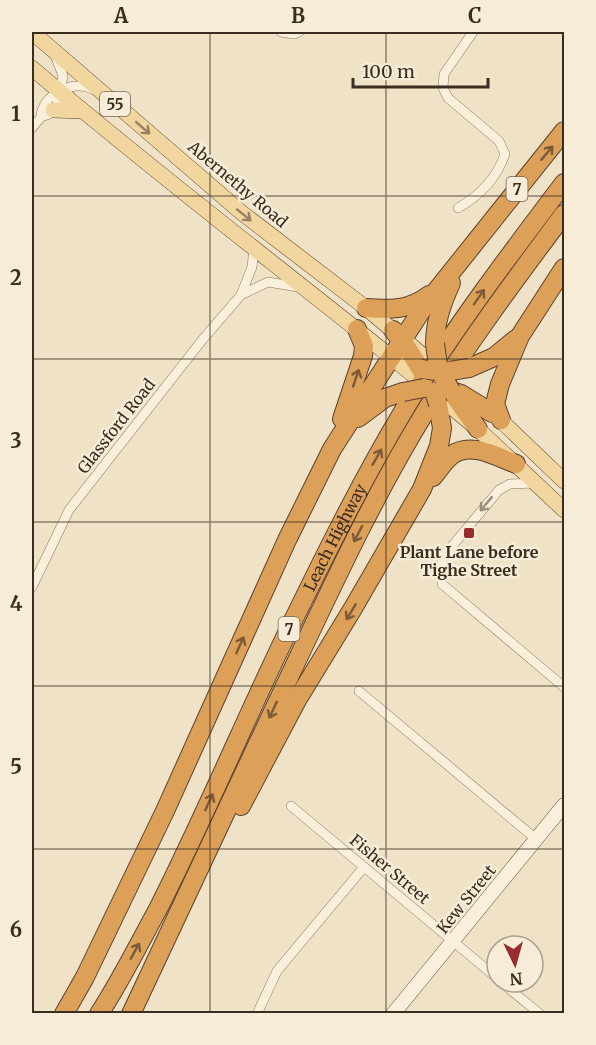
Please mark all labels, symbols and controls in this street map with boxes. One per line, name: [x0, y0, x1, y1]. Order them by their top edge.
text: A: [113, 3, 129, 28]
text: B: [291, 3, 305, 28]
text: C: [468, 3, 482, 28]
scale bar: [353, 51, 488, 89]
text: 100 m: [362, 60, 415, 83]
road number: 55: [100, 92, 130, 116]
text: 1: [11, 101, 21, 126]
one-way arrow: [135, 121, 150, 135]
street label: Abernethy Road: [183, 136, 292, 232]
one-way arrow: [540, 146, 554, 161]
road number: 7: [506, 177, 528, 201]
one-way arrow: [236, 208, 252, 221]
text: 2: [10, 265, 22, 290]
one-way arrow: [473, 290, 485, 306]
one-way arrow: [352, 369, 363, 388]
street label: Glassford Road: [73, 374, 159, 477]
text: 3: [10, 428, 22, 453]
one-way arrow: [371, 449, 383, 466]
street label: Leach Highway: [299, 480, 371, 594]
one-way arrow: [480, 496, 493, 512]
one-way arrow: [352, 525, 364, 542]
marker: Plant Lane before Tighe Street: [462, 526, 476, 540]
place label: Plant Lane before Tighe Street: [400, 542, 539, 580]
text: 4: [10, 591, 23, 616]
one-way arrow: [344, 603, 356, 620]
road number: 7: [278, 617, 300, 641]
one-way arrow: [235, 636, 247, 654]
one-way arrow: [267, 700, 279, 718]
text: 5: [10, 754, 22, 779]
one-way arrow: [204, 794, 216, 812]
street label: Fisher Street: [346, 830, 435, 909]
street label: Kew Street: [432, 860, 500, 937]
text: 6: [10, 917, 22, 942]
north arrow: [485, 934, 545, 994]
one-way arrow: [130, 943, 141, 961]
text: N: [509, 968, 523, 989]

